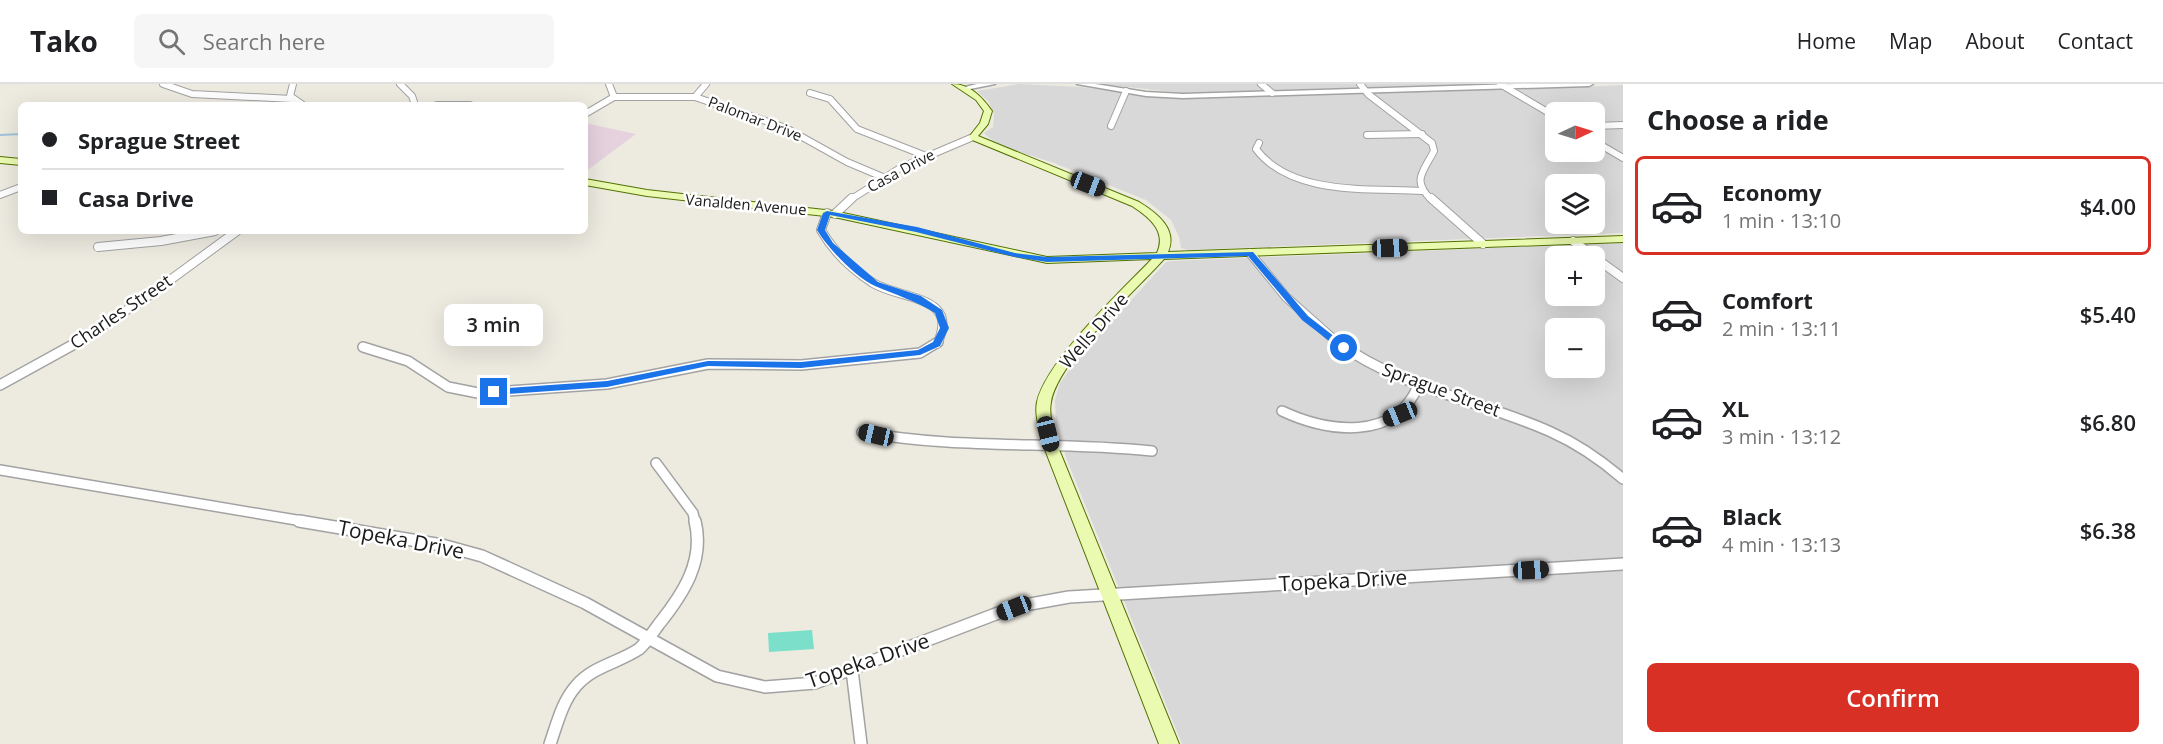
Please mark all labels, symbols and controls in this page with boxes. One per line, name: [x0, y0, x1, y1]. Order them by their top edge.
search box: [134, 14, 554, 68]
text: Tako: [30, 22, 98, 60]
icon: search: [155, 25, 188, 58]
text: Search here: [203, 26, 325, 56]
text: Home: [1797, 27, 1856, 55]
text: Map: [1889, 27, 1932, 55]
text: About: [1965, 27, 2025, 55]
text: Contact: [2058, 27, 2133, 55]
street label: Palomar Drive: [705, 91, 805, 145]
text: Choose a ride: [1647, 101, 1829, 138]
north arrow: [1545, 102, 1605, 162]
map controls: [1545, 102, 1605, 378]
text: Sprague Street: [78, 125, 240, 155]
street label: Casa Drive: [863, 144, 938, 196]
car: [1068, 169, 1108, 199]
button: layers: [1545, 174, 1605, 234]
text: Economy: [1722, 177, 1821, 207]
icon: car: [1650, 179, 1704, 233]
text: Casa Drive: [78, 183, 194, 213]
street label: Vanalden Avenue: [685, 189, 807, 219]
text: $4.00: [2080, 191, 2136, 221]
text: 1 min · 13:10: [1722, 207, 1841, 234]
car: [1372, 238, 1408, 258]
button: +: [1545, 246, 1605, 306]
street label: Charles Street: [65, 268, 176, 354]
text: Comfort: [1722, 285, 1813, 315]
street label: Wells Drive: [1054, 287, 1133, 373]
icon: car: [1650, 287, 1704, 341]
text: $5.40: [2080, 299, 2136, 329]
callout: 3 min: [444, 305, 544, 347]
text: 3 min: [467, 311, 521, 338]
text: 2 min · 13:11: [1722, 315, 1841, 342]
button: −: [1545, 318, 1605, 378]
route start: [1330, 334, 1357, 361]
street label: Sprague Street: [1379, 357, 1504, 422]
route end: [480, 378, 507, 405]
text: XL: [1722, 393, 1749, 423]
icon: car: [1650, 395, 1704, 449]
car: [1380, 399, 1420, 429]
text: $6.80: [2080, 407, 2136, 437]
car: [1035, 414, 1061, 454]
car: [856, 422, 896, 448]
text: 3 min · 13:12: [1722, 423, 1841, 450]
text: Black: [1722, 501, 1782, 531]
icon: car: [1650, 503, 1704, 557]
street label: Topeka Drive: [335, 513, 467, 565]
text: $6.38: [2080, 515, 2136, 545]
text: 4 min · 13:13: [1722, 531, 1841, 558]
car: [1513, 560, 1549, 580]
street label: Topeka Drive: [1278, 563, 1408, 597]
car: [994, 593, 1034, 623]
street label: Topeka Drive: [802, 626, 933, 694]
button: Confirm: [1647, 663, 2139, 732]

